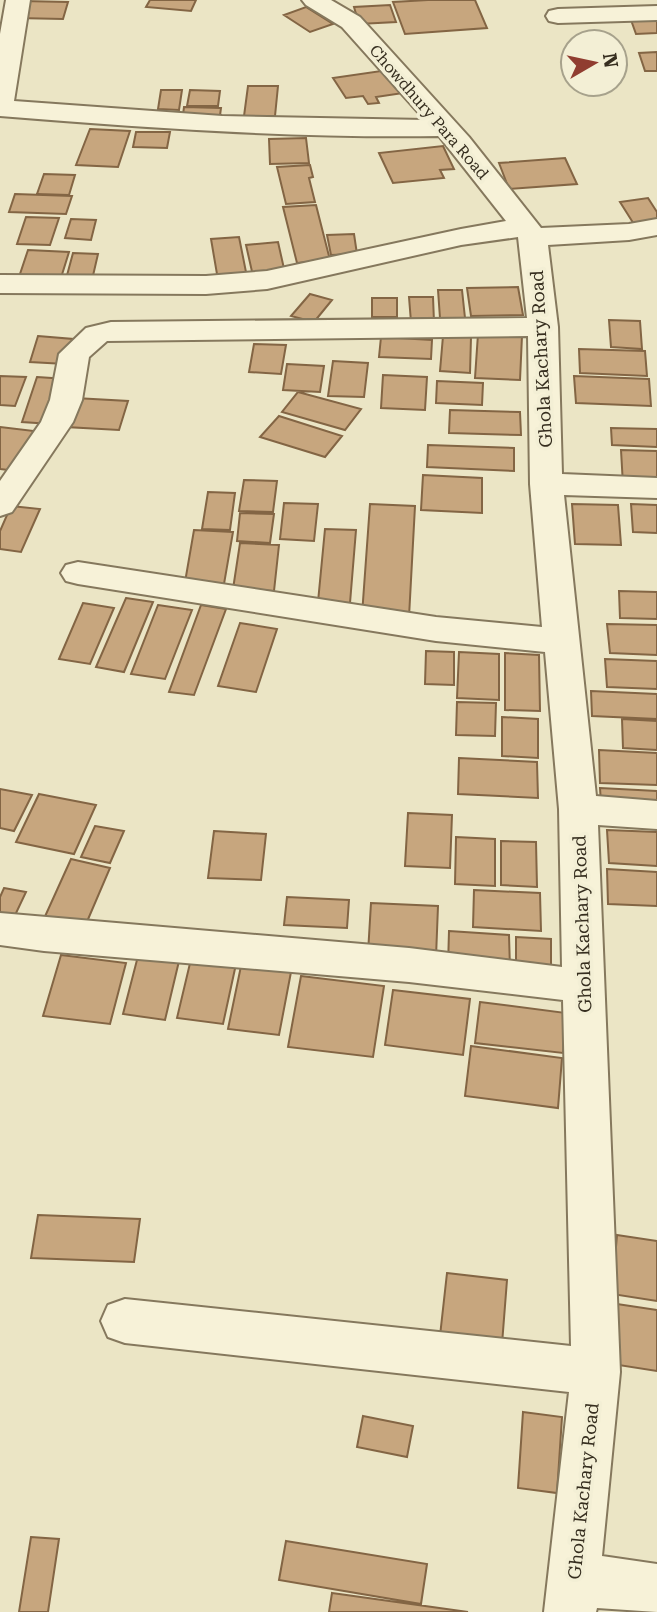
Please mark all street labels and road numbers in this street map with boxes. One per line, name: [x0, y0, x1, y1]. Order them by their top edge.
street label: Chowdhury Para Road: [365, 41, 493, 183]
street label: Ghola Kachary Road: [526, 269, 556, 448]
street label: Ghola Kachary Road: [568, 834, 596, 1013]
street label: Ghola Kachary Road: [563, 1401, 603, 1580]

